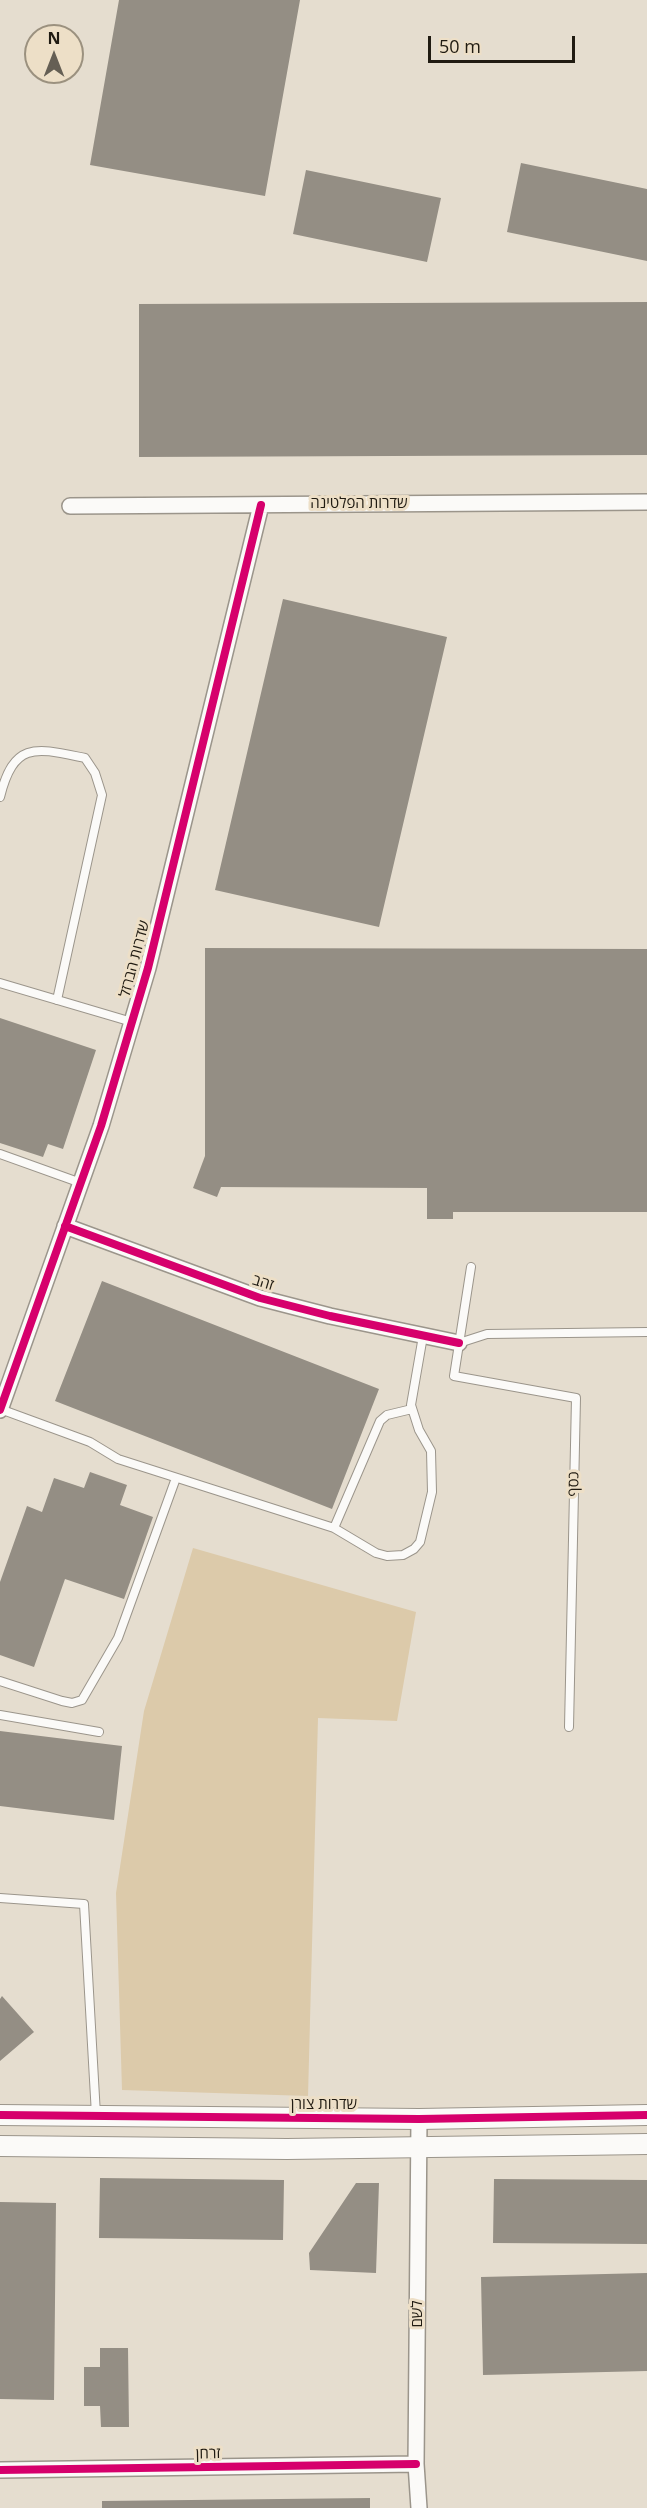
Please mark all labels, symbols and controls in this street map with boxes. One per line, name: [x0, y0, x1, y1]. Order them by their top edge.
north arrow: [24, 24, 84, 84]
scale bar: [431, 24, 578, 62]
text: N: [47, 27, 61, 49]
text: 50 m: [439, 34, 481, 58]
street label: שדרות הפלטינה: [310, 495, 408, 513]
street label: שדרות הברזל: [116, 919, 154, 999]
street label: זהב: [250, 1271, 276, 1295]
street label: כסף: [565, 1471, 583, 1497]
street label: שדרות צורן: [291, 2096, 357, 2114]
street label: לשם: [409, 2300, 427, 2328]
street label: זרחן: [196, 2445, 220, 2463]

